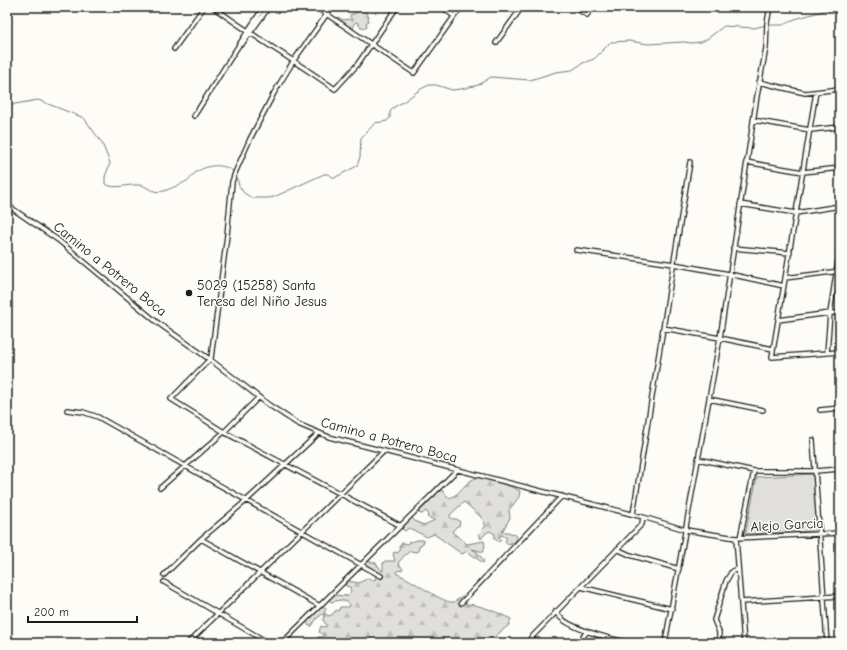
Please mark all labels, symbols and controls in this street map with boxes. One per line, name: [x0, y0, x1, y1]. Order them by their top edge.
street label: Camino a Potrero Boca: [50, 218, 170, 320]
place label: 5029 (15258) Santa Teresa del Niño Jesus: [197, 277, 327, 310]
marker: 5029 (15258) Santa Teresa del Niño Jesus: [184, 288, 194, 298]
street label: Camino a Potrero Boca: [319, 414, 459, 466]
street label: Alejo Garcia: [750, 515, 824, 535]
scale bar: [28, 598, 137, 624]
text: 200 m: [34, 605, 69, 619]

